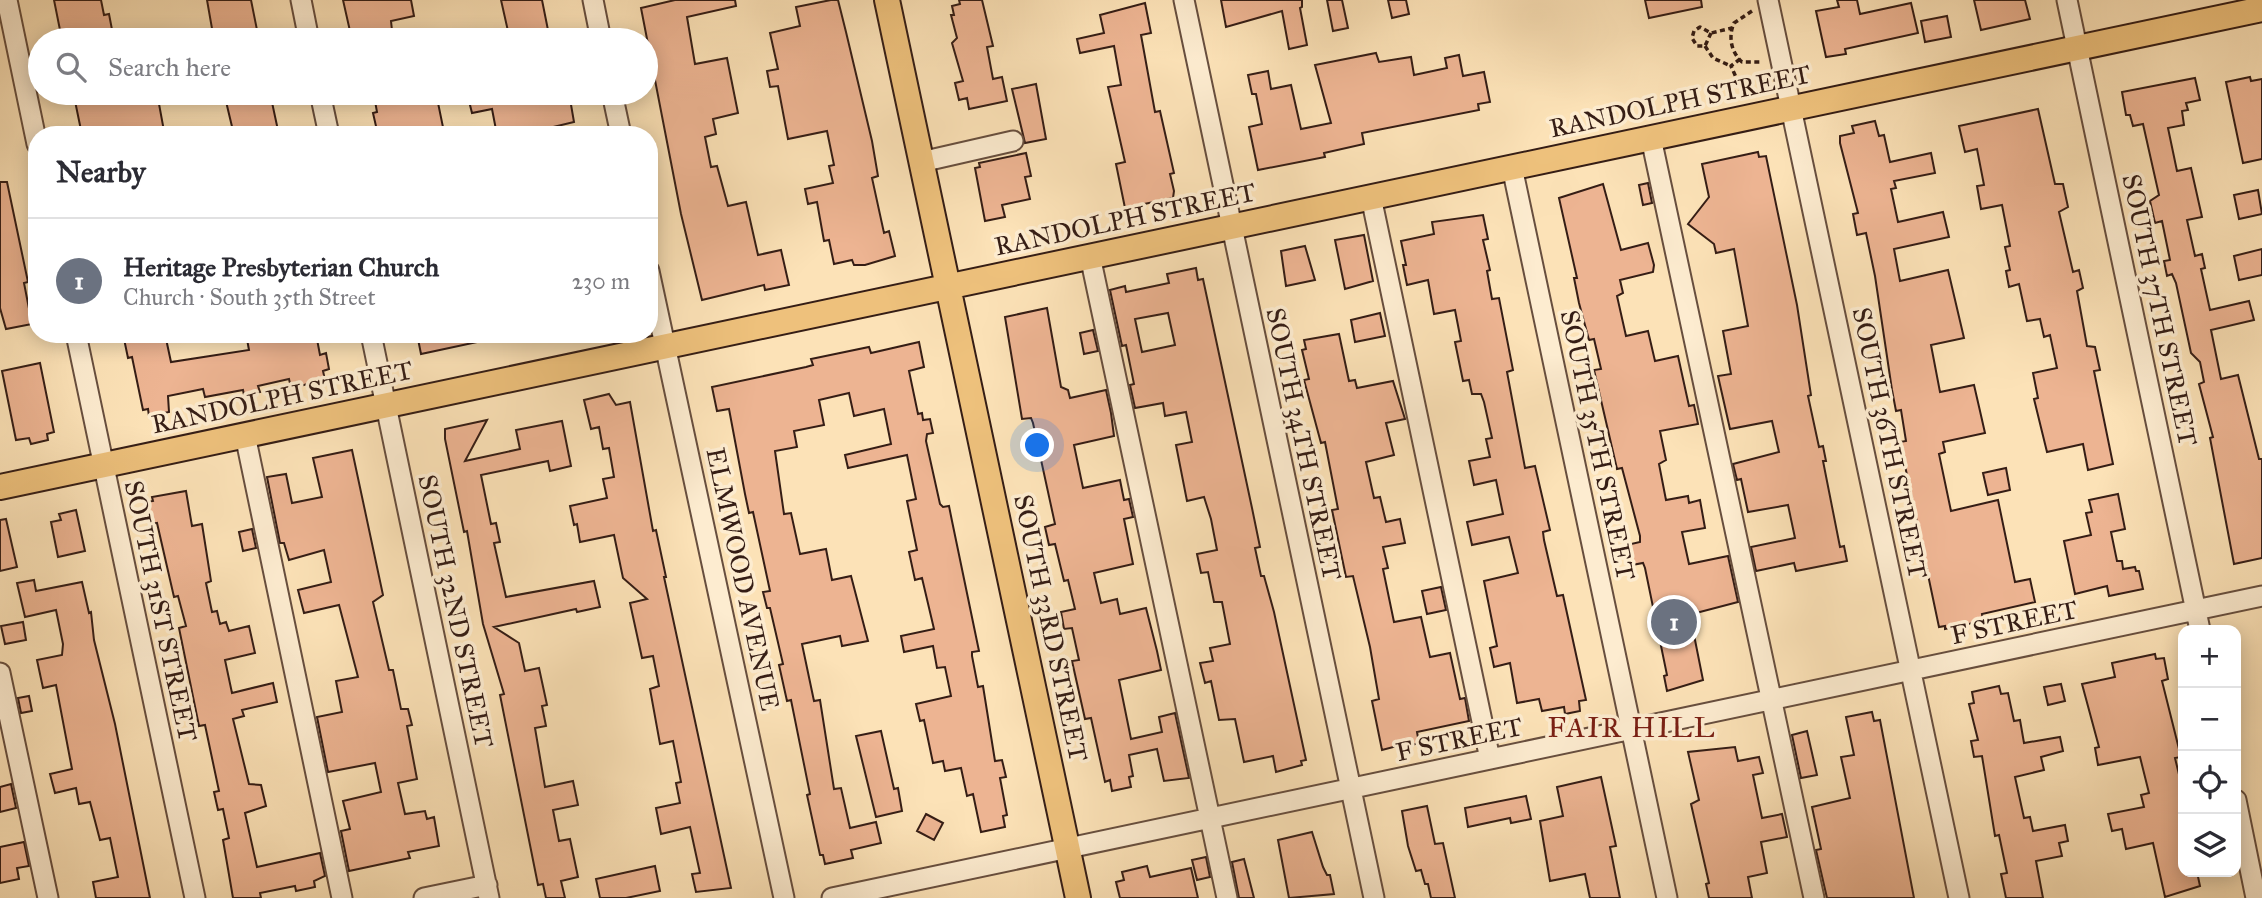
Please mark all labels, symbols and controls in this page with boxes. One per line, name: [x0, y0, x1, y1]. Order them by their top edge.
search box: [28, 28, 658, 105]
icon: search: [52, 48, 90, 86]
text: Search here: [108, 51, 231, 83]
street label: RANDOLPH STREET: [1546, 58, 1814, 144]
text: Nearby: [56, 154, 146, 190]
street label: SOUTH 37TH STREET: [2116, 171, 2205, 449]
street label: RANDOLPH STREET: [991, 176, 1259, 262]
text: Heritage Presbyterian Church: [123, 251, 439, 283]
text: 1: [74, 267, 84, 295]
text: 230 m: [572, 267, 630, 295]
text: Church · South 35th Street: [123, 283, 376, 311]
street label: SOUTH 36TH STREET: [1846, 304, 1934, 582]
street label: SOUTH 34TH STREET: [1259, 305, 1349, 583]
street label: SOUTH 35TH STREET: [1554, 307, 1642, 583]
street label: RANDOLPH STREET: [148, 354, 416, 440]
your location: [1020, 428, 1054, 462]
street label: ELMWOOD AVENUE: [699, 445, 787, 713]
street label: SOUTH 32ND STREET: [411, 471, 501, 751]
street label: SOUTH 31ST STREET: [118, 478, 204, 745]
street label: SOUTH 33RD STREET: [1007, 491, 1095, 765]
street label: F STREET: [1948, 593, 2080, 651]
pin: 1: [1651, 596, 1697, 648]
map controls: [2178, 625, 2241, 877]
button: +: [2178, 625, 2241, 688]
button: −: [2178, 688, 2241, 751]
street label: F STREET: [1393, 710, 1525, 768]
district label: FAIR HILL: [1547, 710, 1717, 745]
button: locate: [2178, 751, 2241, 814]
button: layers: [2178, 814, 2241, 877]

